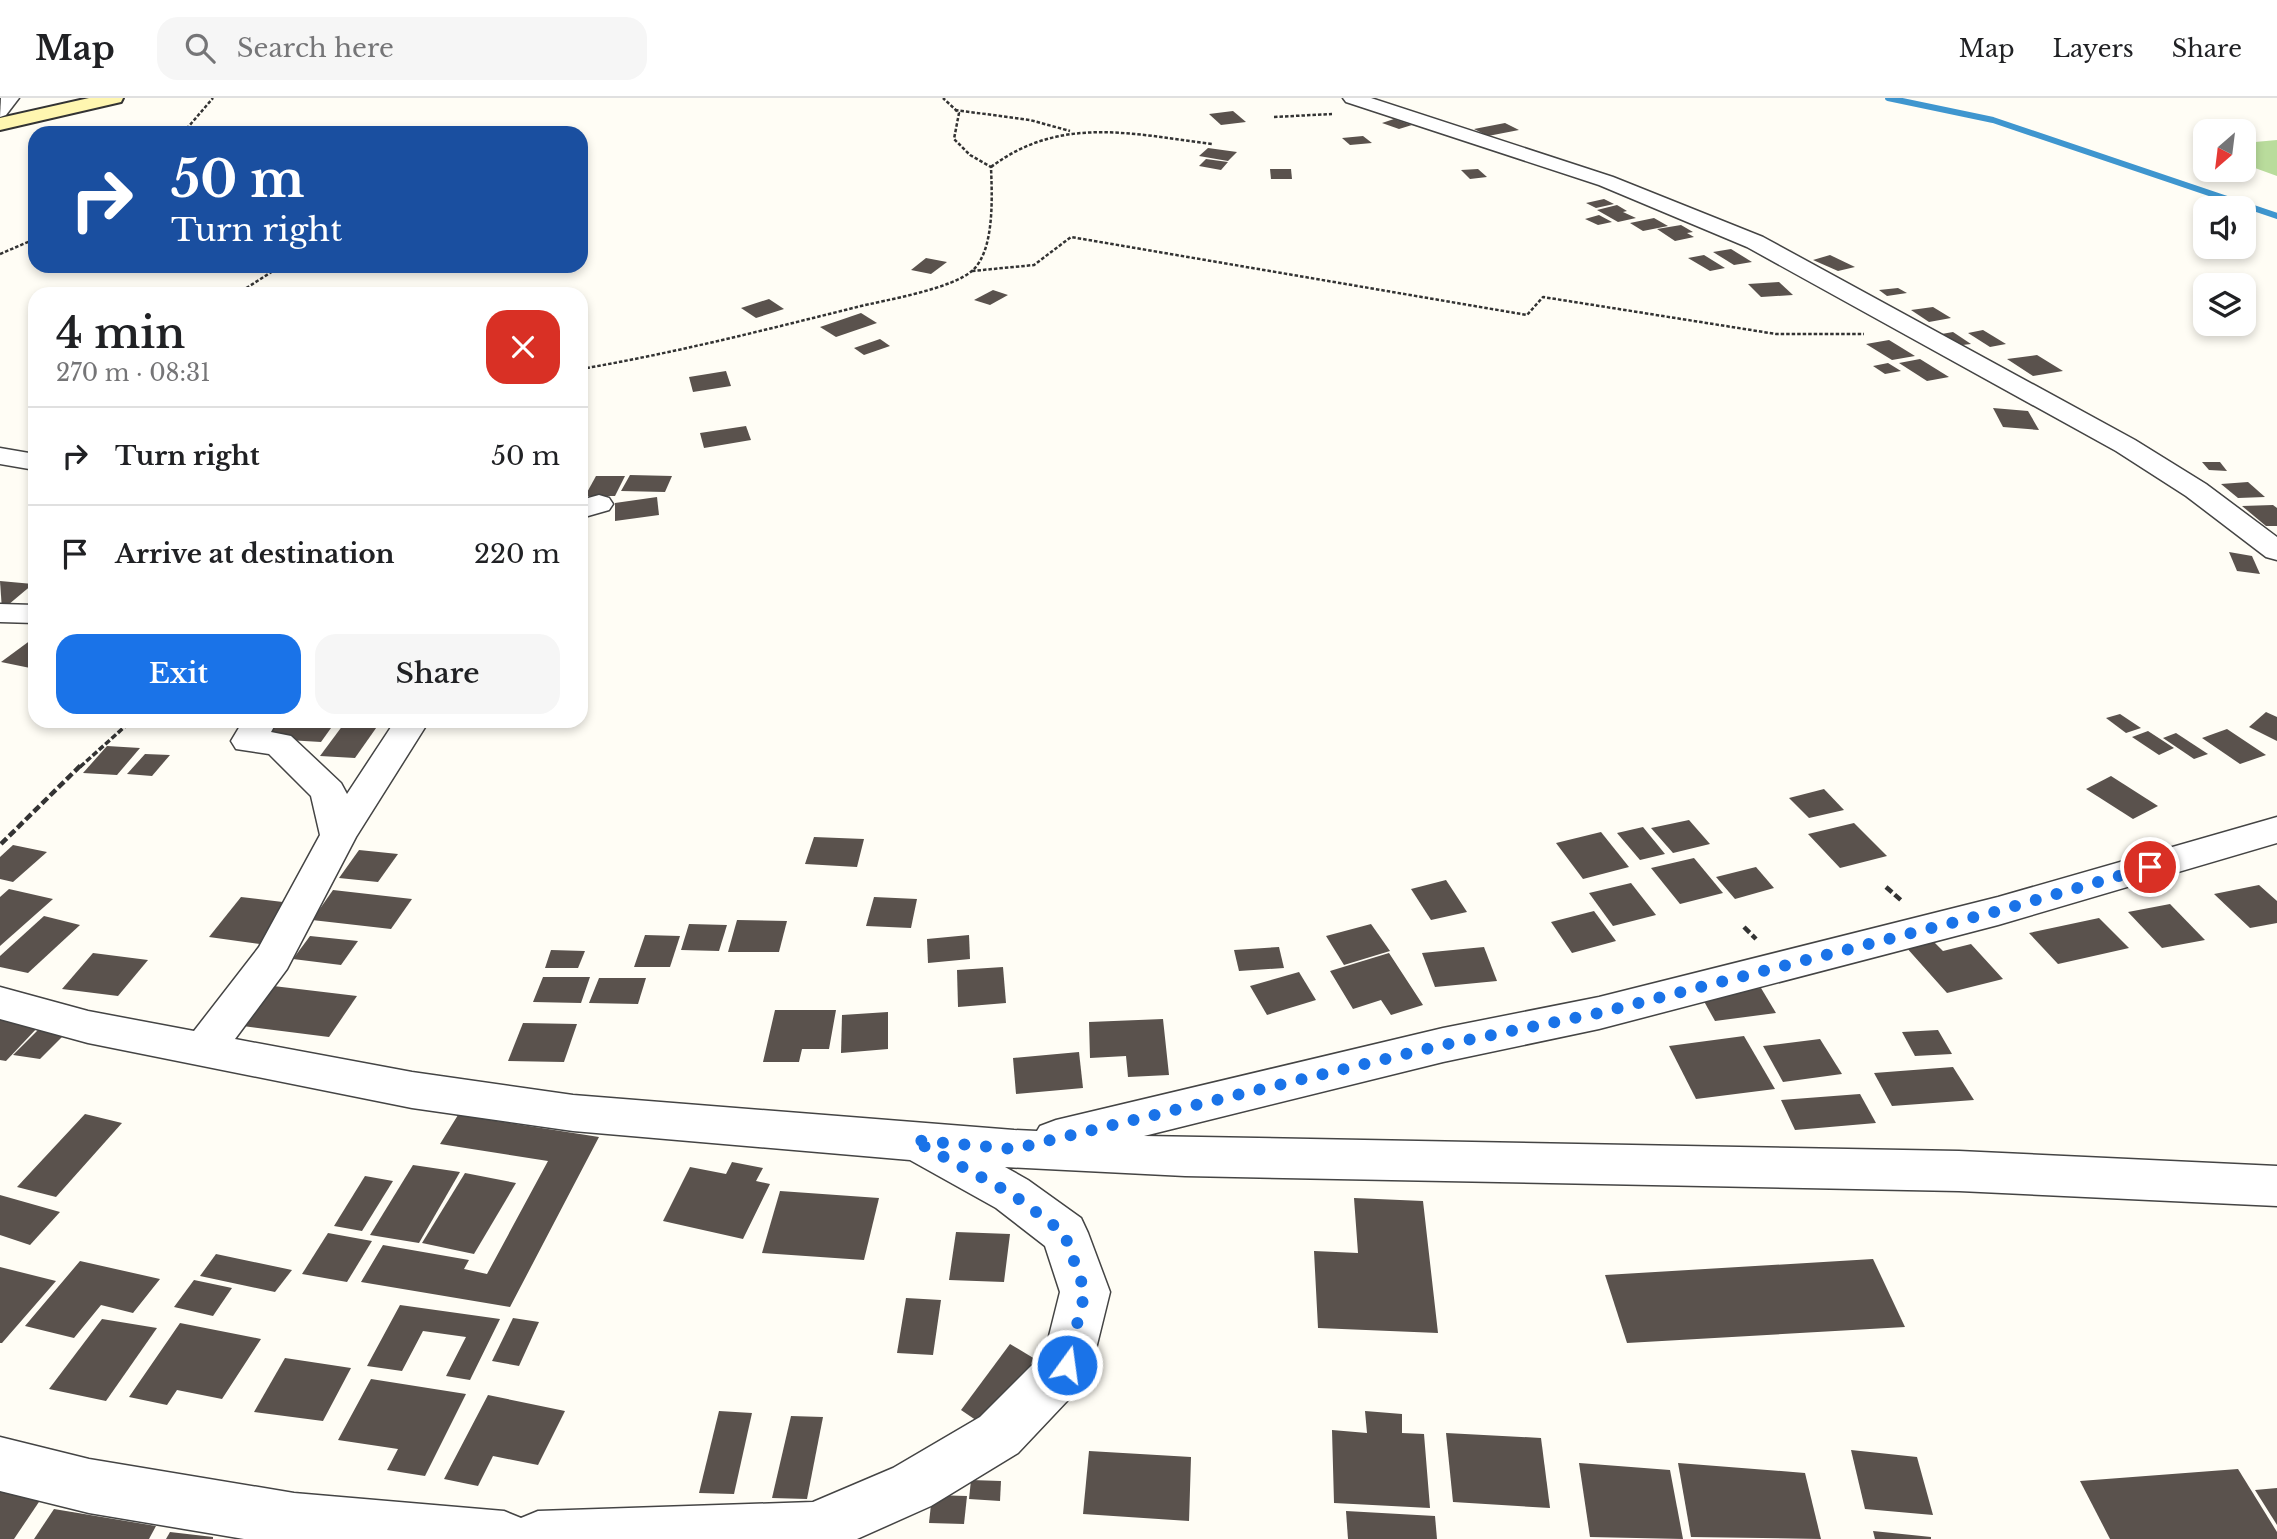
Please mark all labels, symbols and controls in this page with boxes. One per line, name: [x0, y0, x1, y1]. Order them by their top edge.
search box: [157, 17, 647, 80]
text: Map: [35, 28, 115, 69]
icon: search: [181, 29, 219, 67]
text: Search here: [237, 32, 394, 64]
text: Map: [1959, 34, 2015, 63]
text: Layers: [2053, 34, 2134, 63]
text: Share: [2172, 34, 2242, 63]
north arrow: [2193, 119, 2256, 182]
map controls: [2193, 119, 2256, 336]
text: 50 m: [171, 149, 304, 210]
icon: right: [56, 154, 147, 245]
button: sound: [2193, 196, 2256, 259]
text: Turn right: [171, 210, 342, 250]
button: layers: [2193, 273, 2256, 336]
text: 4 min: [56, 307, 185, 359]
button: close: [486, 310, 560, 384]
text: 270 m · 08:31: [56, 359, 211, 387]
icon: right: [56, 437, 94, 475]
text: Turn right: [115, 440, 260, 472]
text: 50 m: [491, 440, 560, 472]
icon: arrive: [56, 535, 94, 573]
text: Arrive at destination: [115, 538, 395, 570]
text: 220 m: [474, 538, 560, 570]
button: Exit: [56, 634, 301, 714]
button: Share: [315, 634, 560, 714]
pin: [2120, 837, 2180, 897]
icon: arrive: [2131, 848, 2169, 886]
position arrow: [1030, 1328, 1104, 1402]

